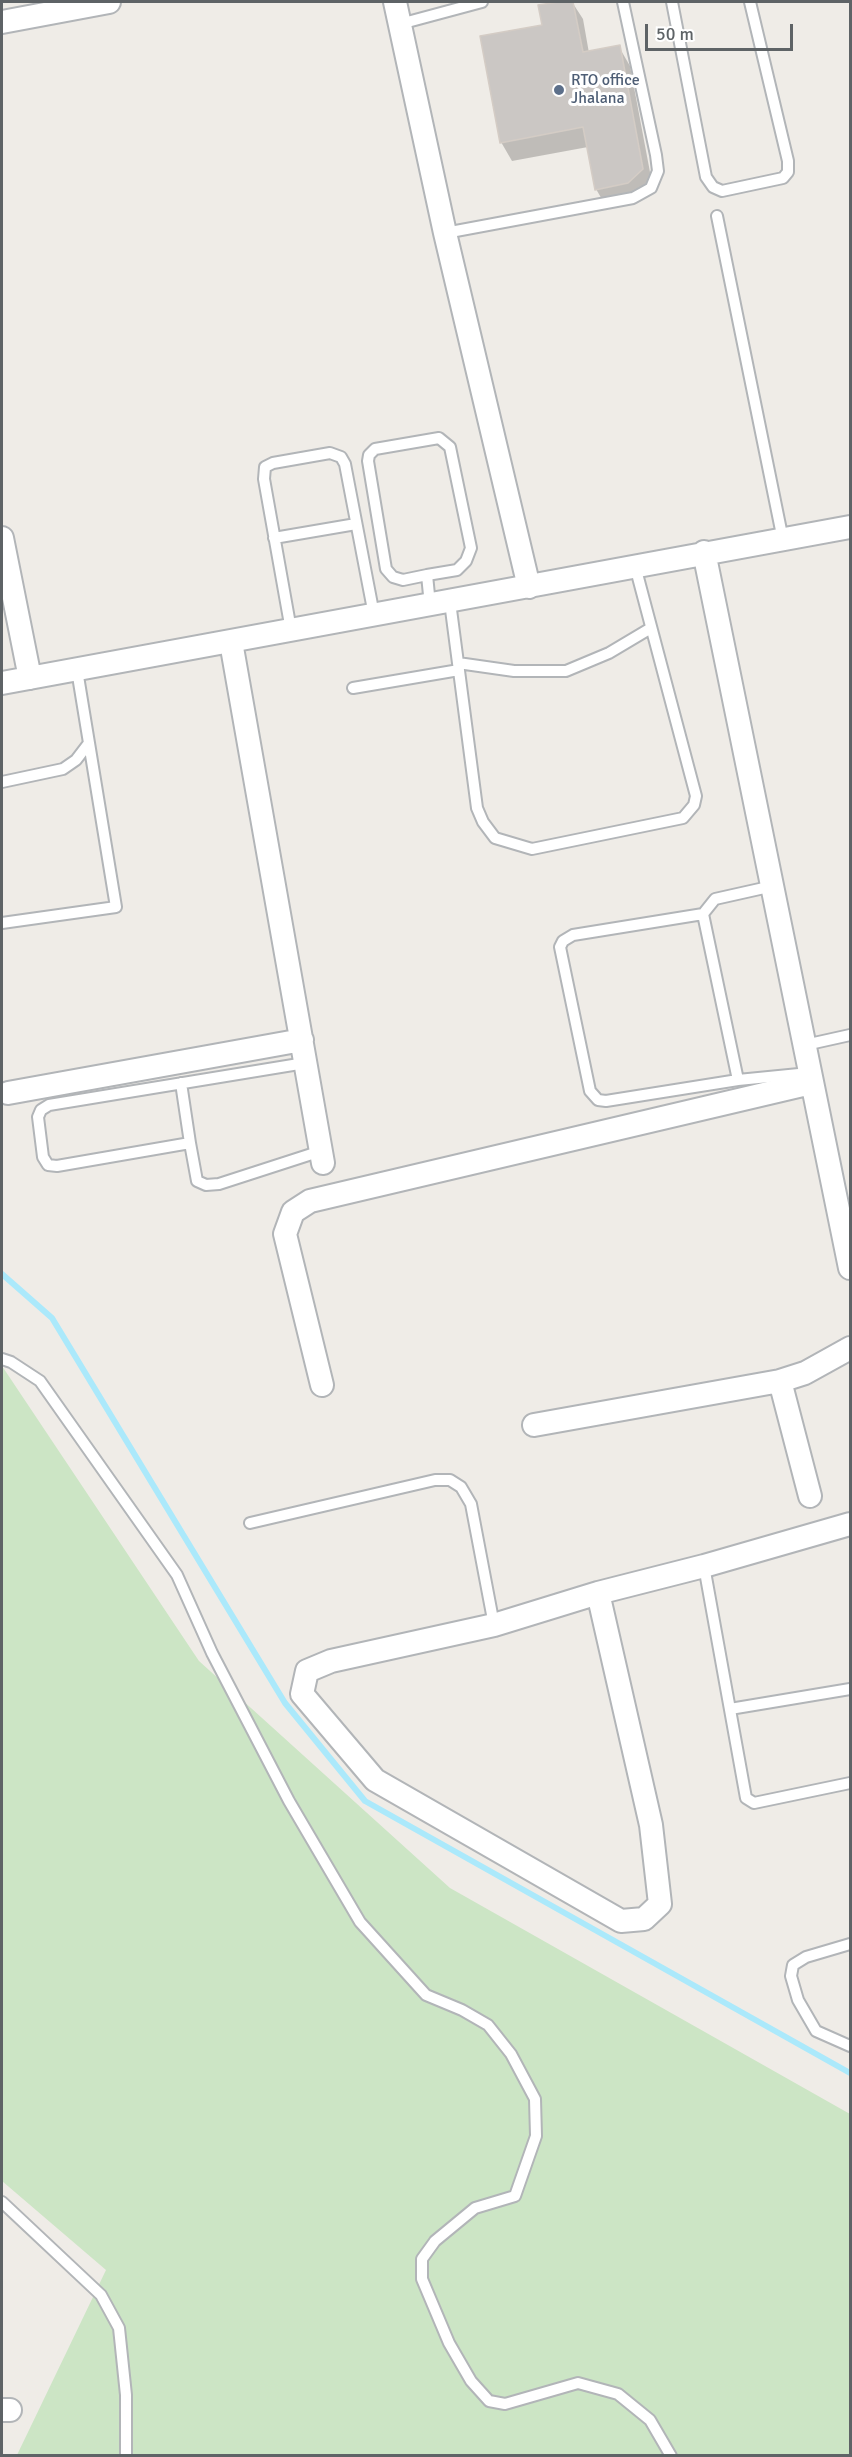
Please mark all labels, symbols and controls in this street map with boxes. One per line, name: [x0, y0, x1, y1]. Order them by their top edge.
scale bar: [648, 12, 796, 50]
text: 50 m: [656, 23, 694, 45]
place label: RTO office Jhalana: [571, 71, 640, 109]
marker: RTO office Jhalana: [552, 83, 566, 97]

